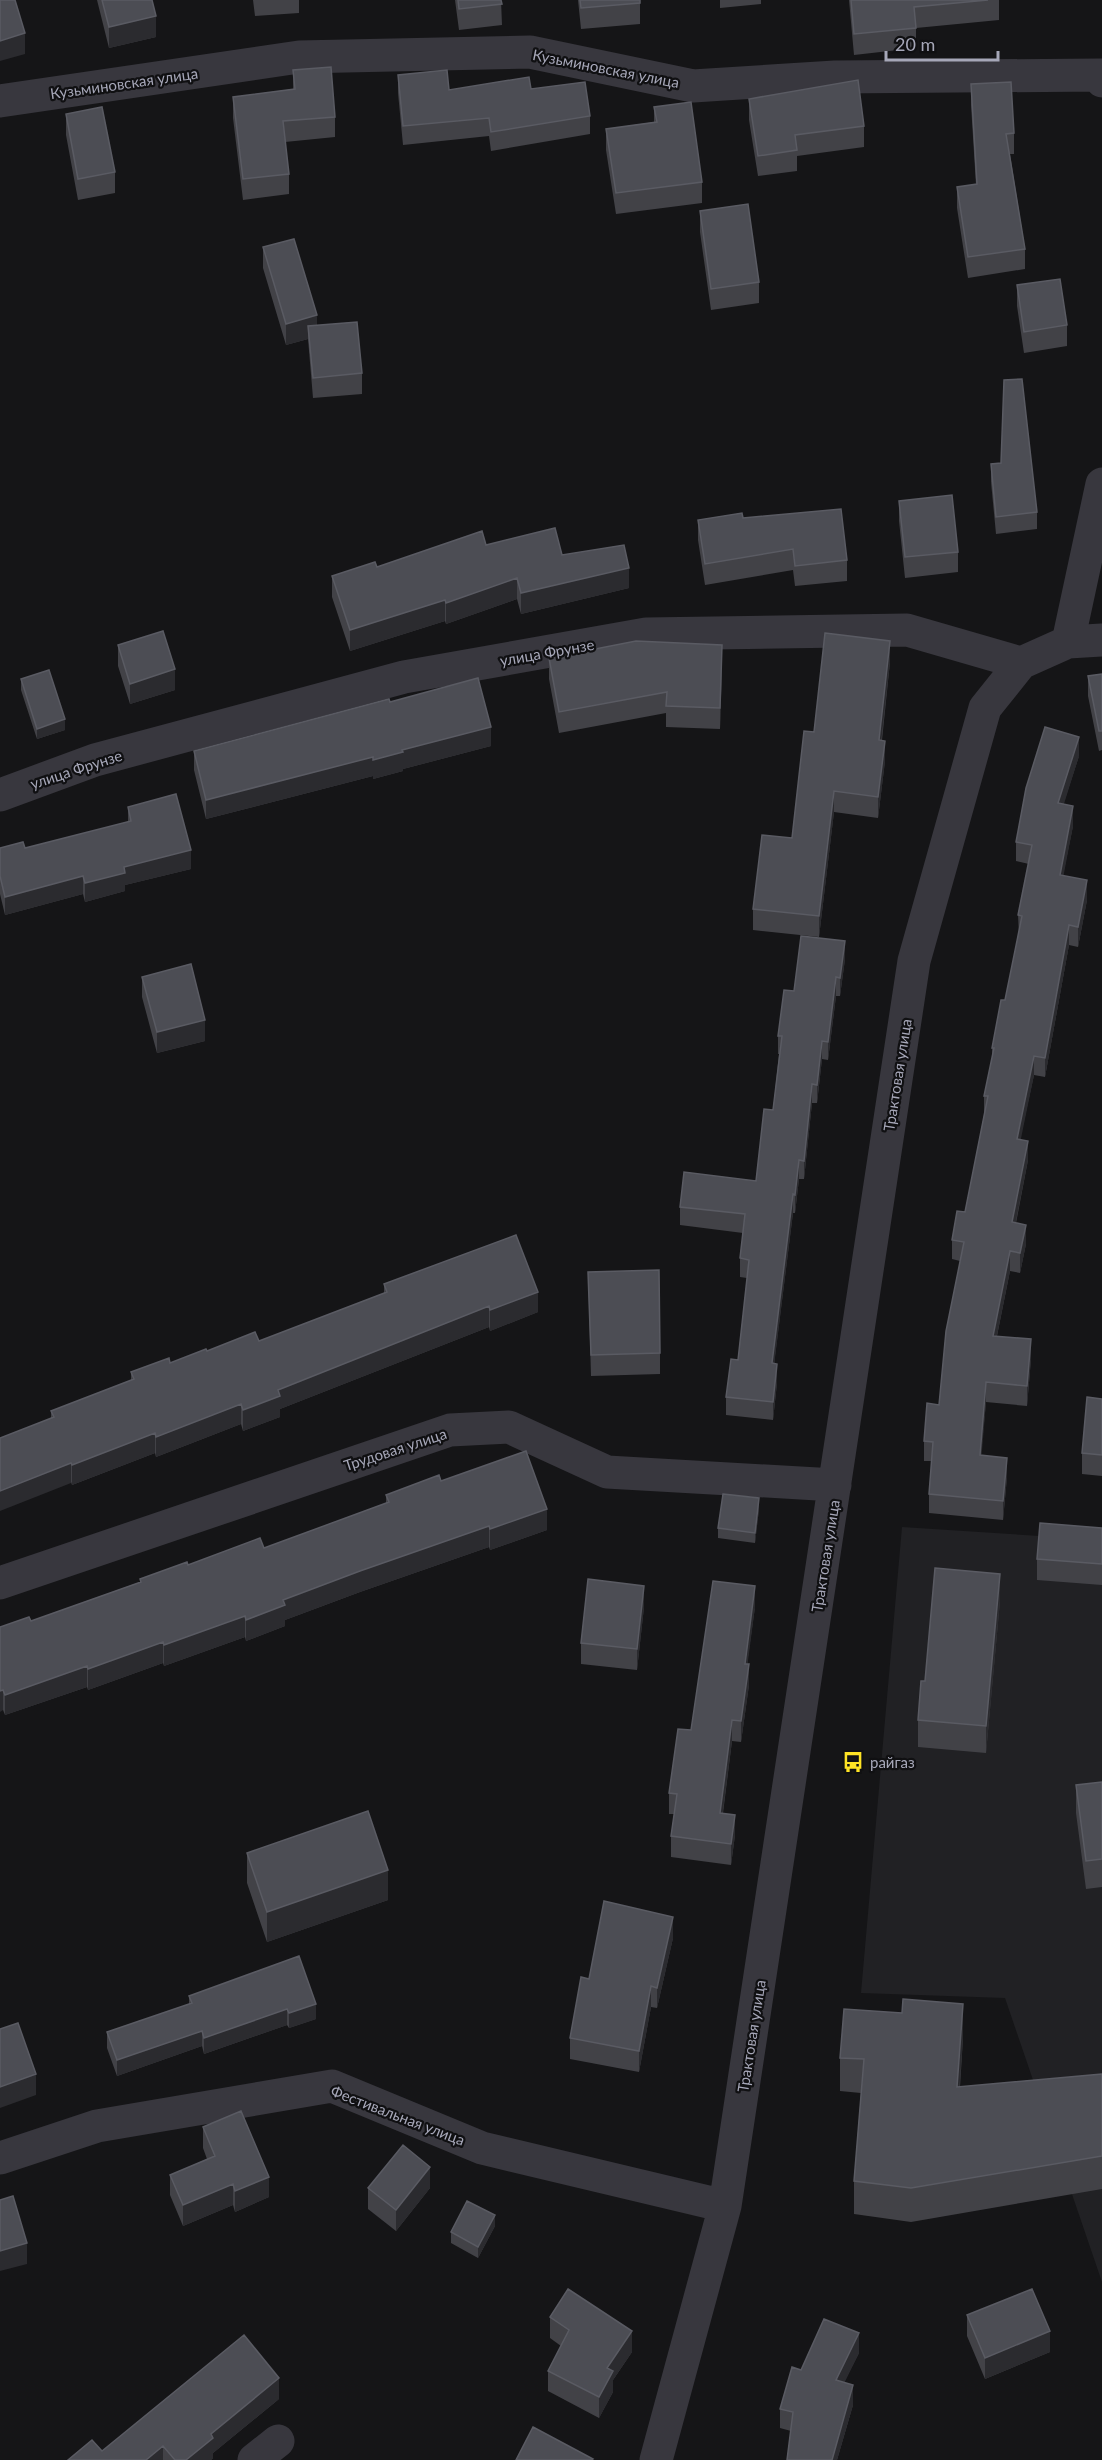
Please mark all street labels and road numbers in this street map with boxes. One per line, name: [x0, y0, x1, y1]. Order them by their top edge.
street label: Кузьминовская улица: [531, 45, 681, 91]
street label: Кузьминовская улица: [49, 64, 199, 102]
street label: улица Фрунзе: [498, 635, 596, 669]
street label: улица Фрунзе: [28, 746, 124, 792]
street label: Трактовая улица: [879, 1017, 915, 1133]
street label: Трудовая улица: [341, 1424, 449, 1474]
street label: Трактовая улица: [807, 1498, 843, 1614]
street label: Трактовая улица: [733, 1978, 769, 2094]
street label: Фестивальная улица: [329, 2081, 467, 2149]

